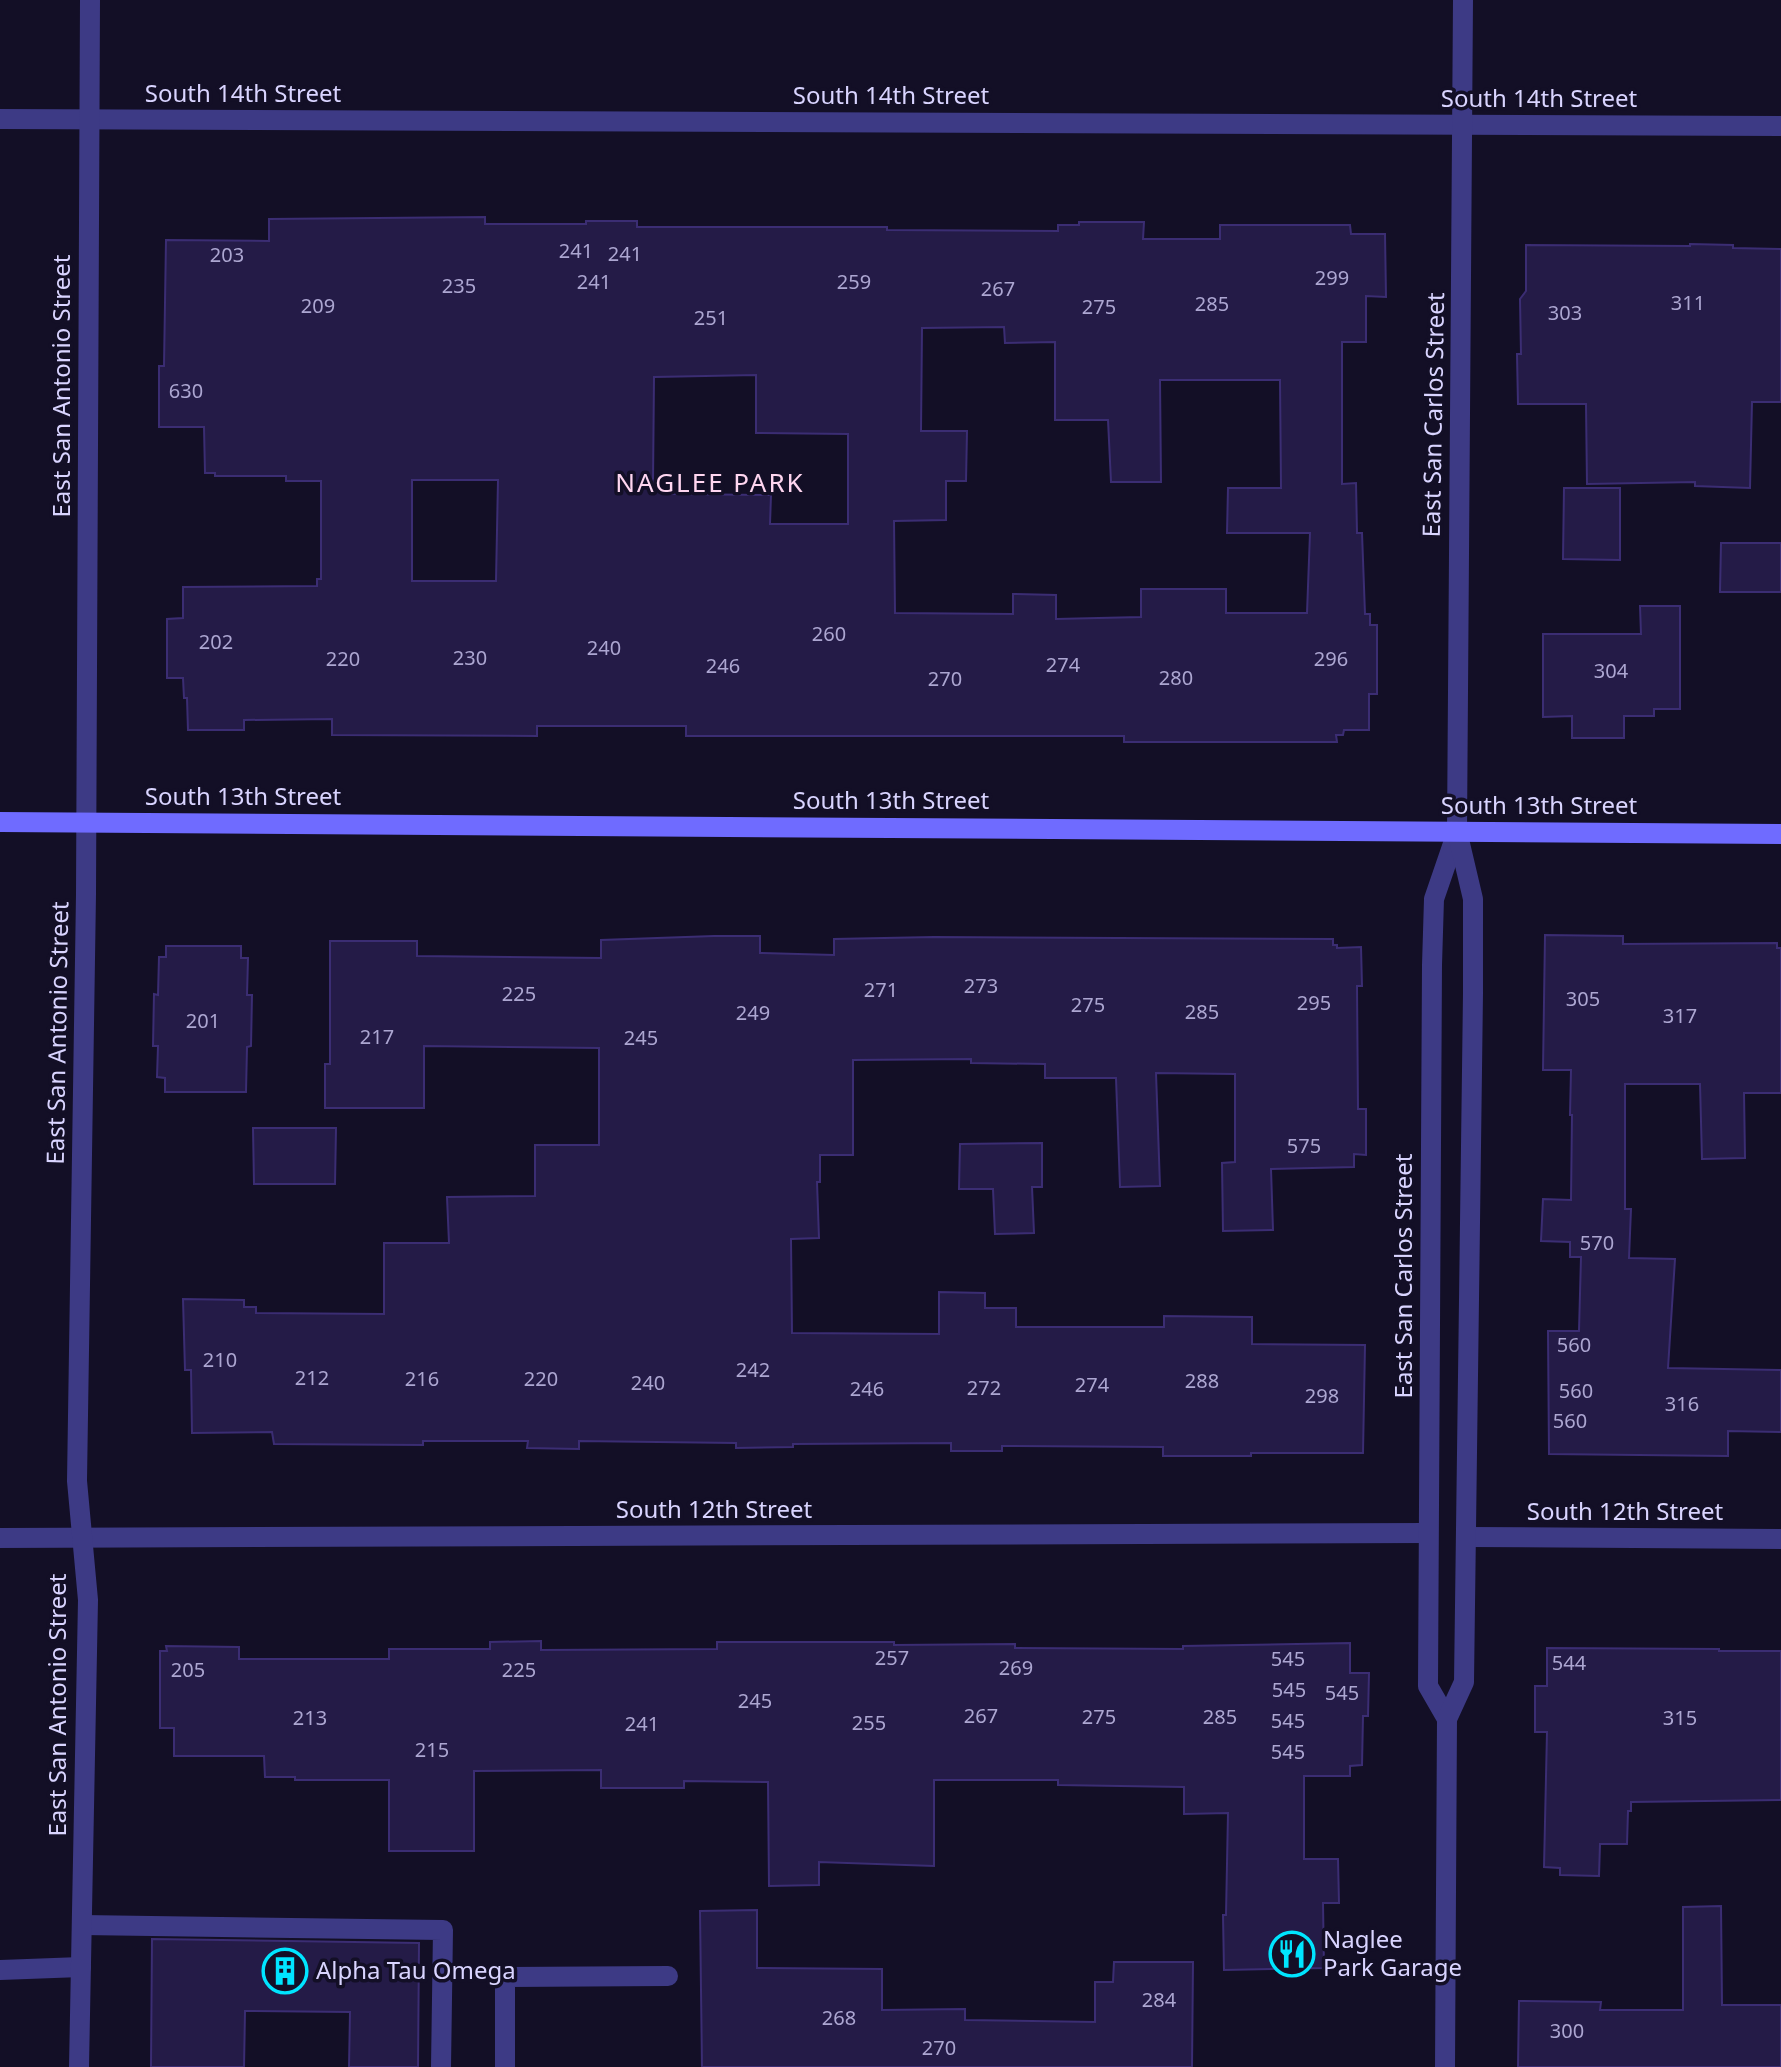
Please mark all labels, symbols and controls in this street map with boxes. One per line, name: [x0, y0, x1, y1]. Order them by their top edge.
street label: South 14th Street: [145, 76, 342, 109]
street label: South 14th Street: [793, 78, 990, 111]
street label: South 14th Street: [1441, 81, 1638, 114]
house number: 241: [559, 237, 593, 264]
house number: 241: [608, 240, 642, 267]
house number: 203: [210, 241, 244, 268]
street label: East San Antonio Street: [44, 254, 77, 518]
house number: 299: [1315, 264, 1349, 291]
house number: 241: [577, 268, 611, 295]
house number: 259: [837, 268, 871, 295]
house number: 235: [442, 272, 476, 299]
house number: 267: [981, 275, 1015, 302]
house number: 311: [1671, 289, 1705, 316]
house number: 285: [1195, 290, 1229, 317]
house number: 209: [301, 292, 335, 319]
street label: East San Carlos Street: [1414, 292, 1451, 538]
house number: 275: [1082, 293, 1116, 320]
house number: 303: [1548, 299, 1582, 326]
house number: 251: [694, 304, 728, 331]
house number: 630: [169, 377, 203, 404]
district label: NAGLEE PARK: [615, 464, 805, 500]
house number: 260: [812, 620, 846, 647]
house number: 202: [199, 628, 233, 655]
house number: 240: [587, 634, 621, 661]
house number: 230: [453, 644, 487, 671]
house number: 220: [326, 645, 360, 672]
house number: 296: [1314, 645, 1348, 672]
house number: 274: [1046, 651, 1081, 678]
house number: 246: [706, 652, 740, 679]
house number: 304: [1594, 657, 1629, 684]
house number: 280: [1159, 664, 1193, 691]
house number: 270: [928, 665, 962, 692]
street label: South 13th Street: [145, 779, 342, 812]
street label: South 13th Street: [793, 783, 990, 816]
street label: South 13th Street: [1441, 788, 1638, 821]
street label: East San Antonio Street: [38, 901, 75, 1165]
house number: 273: [964, 972, 998, 999]
house number: 271: [864, 976, 898, 1003]
house number: 225: [502, 980, 536, 1007]
house number: 305: [1566, 985, 1600, 1012]
house number: 295: [1297, 989, 1331, 1016]
house number: 275: [1071, 991, 1105, 1018]
house number: 285: [1185, 998, 1219, 1025]
house number: 249: [736, 999, 770, 1026]
house number: 317: [1663, 1002, 1697, 1029]
house number: 201: [186, 1007, 220, 1034]
house number: 217: [360, 1023, 394, 1050]
house number: 245: [624, 1024, 658, 1051]
house number: 575: [1287, 1132, 1321, 1159]
street label: East San Carlos Street: [1386, 1153, 1419, 1398]
house number: 570: [1580, 1229, 1614, 1256]
house number: 560: [1557, 1331, 1591, 1358]
house number: 210: [203, 1346, 237, 1373]
house number: 242: [736, 1356, 770, 1383]
house number: 212: [295, 1364, 329, 1391]
house number: 216: [405, 1365, 439, 1392]
house number: 220: [524, 1365, 558, 1392]
house number: 288: [1185, 1367, 1219, 1394]
house number: 240: [631, 1369, 665, 1396]
house number: 274: [1075, 1371, 1110, 1398]
house number: 272: [967, 1374, 1001, 1401]
house number: 246: [850, 1375, 884, 1402]
house number: 560: [1559, 1377, 1593, 1404]
house number: 298: [1305, 1382, 1339, 1409]
house number: 316: [1665, 1390, 1699, 1417]
house number: 560: [1553, 1407, 1587, 1434]
street label: South 12th Street: [616, 1492, 813, 1525]
street label: South 12th Street: [1527, 1494, 1724, 1527]
street label: East San Antonio Street: [40, 1573, 73, 1837]
house number: 257: [875, 1644, 909, 1671]
house number: 545: [1271, 1645, 1305, 1672]
house number: 544: [1552, 1649, 1587, 1676]
house number: 269: [999, 1654, 1033, 1681]
house number: 205: [171, 1656, 205, 1683]
house number: 225: [502, 1656, 536, 1683]
house number: 545: [1272, 1676, 1306, 1703]
house number: 545: [1325, 1679, 1359, 1706]
house number: 245: [738, 1687, 772, 1714]
house number: 267: [964, 1702, 998, 1729]
house number: 275: [1082, 1703, 1116, 1730]
house number: 285: [1203, 1703, 1237, 1730]
house number: 213: [293, 1704, 327, 1731]
house number: 315: [1663, 1704, 1697, 1731]
house number: 545: [1271, 1707, 1305, 1734]
house number: 255: [852, 1709, 886, 1736]
house number: 241: [625, 1710, 659, 1737]
house number: 215: [415, 1736, 449, 1763]
house number: 545: [1271, 1738, 1305, 1765]
place label: Naglee Park Garage: [1323, 1922, 1462, 1983]
restaurant icon: Naglee Park Garage: [1268, 1930, 1316, 1978]
building icon: Alpha Tau Omega: [261, 1947, 309, 1995]
place label: Alpha Tau Omega: [316, 1953, 516, 1986]
house number: 284: [1142, 1986, 1177, 2013]
house number: 268: [822, 2004, 856, 2031]
house number: 300: [1550, 2017, 1584, 2044]
house number: 270: [922, 2034, 956, 2061]

